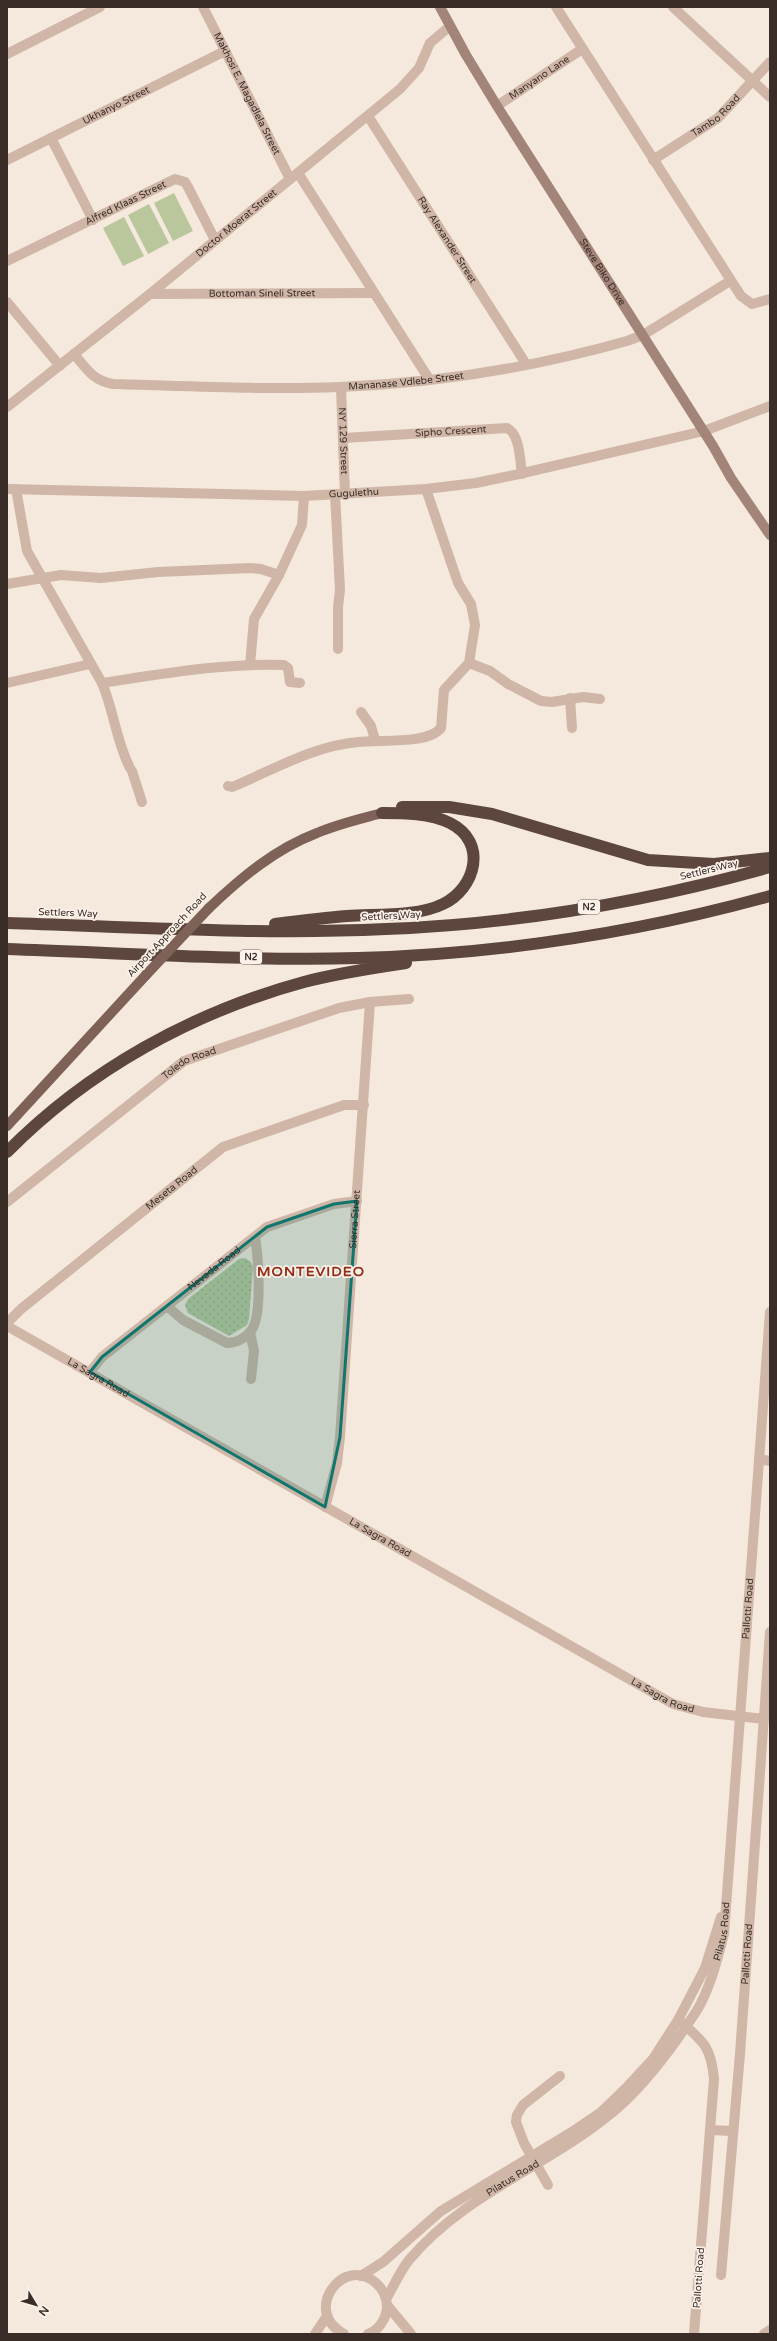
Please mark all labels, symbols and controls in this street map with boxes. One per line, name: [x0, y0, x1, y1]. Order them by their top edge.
street label: Makhosi E. Magadlela Street: [211, 30, 283, 157]
street label: Manyano Lane: [507, 53, 572, 102]
street label: Ukhanyo Street: [81, 84, 152, 127]
street label: Tambo Road: [689, 92, 743, 140]
street label: Alfred Klaas Street: [83, 178, 168, 228]
street label: Doctor Moerat Street: [194, 186, 279, 260]
street label: Ray Alexander Street: [415, 194, 479, 286]
street label: Steve Biko Drive: [577, 236, 628, 308]
street label: Bottoman Sineli Street: [209, 287, 316, 300]
street label: Mananase Vdlebe Street: [348, 370, 465, 393]
street label: NY 129 Street: [336, 407, 350, 475]
street label: Sipho Crescent: [415, 423, 487, 440]
street label: Gugulethu: [328, 486, 379, 501]
street label: Settlers Way: [679, 857, 740, 883]
street label: Airport Approach Road: [125, 890, 209, 980]
road number: N2: [578, 900, 600, 914]
street label: Settlers Way: [38, 906, 99, 920]
street label: Settlers Way: [361, 908, 422, 924]
road number: N2: [240, 950, 262, 964]
street label: Toledo Road: [160, 1044, 218, 1082]
street label: Meseta Road: [143, 1164, 200, 1212]
street label: Sierra Street: [347, 1189, 363, 1249]
street label: Nevada Road: [185, 1244, 243, 1293]
district label: MONTEVIDEO: [257, 1263, 365, 1280]
street label: La Sagra Road: [65, 1355, 131, 1400]
street label: La Sagra Road: [347, 1515, 413, 1560]
street label: Pallotti Road: [740, 1578, 756, 1640]
street label: La Sagra Road: [629, 1675, 696, 1715]
street label: Pilatus Road: [711, 1902, 732, 1962]
street label: Pallotti Road: [739, 1923, 755, 1985]
street label: Pilatus Road: [484, 2158, 541, 2199]
street label: Pallotti Road: [691, 2247, 707, 2309]
north arrow: [16, 2285, 56, 2325]
text: N: [36, 2303, 51, 2318]

